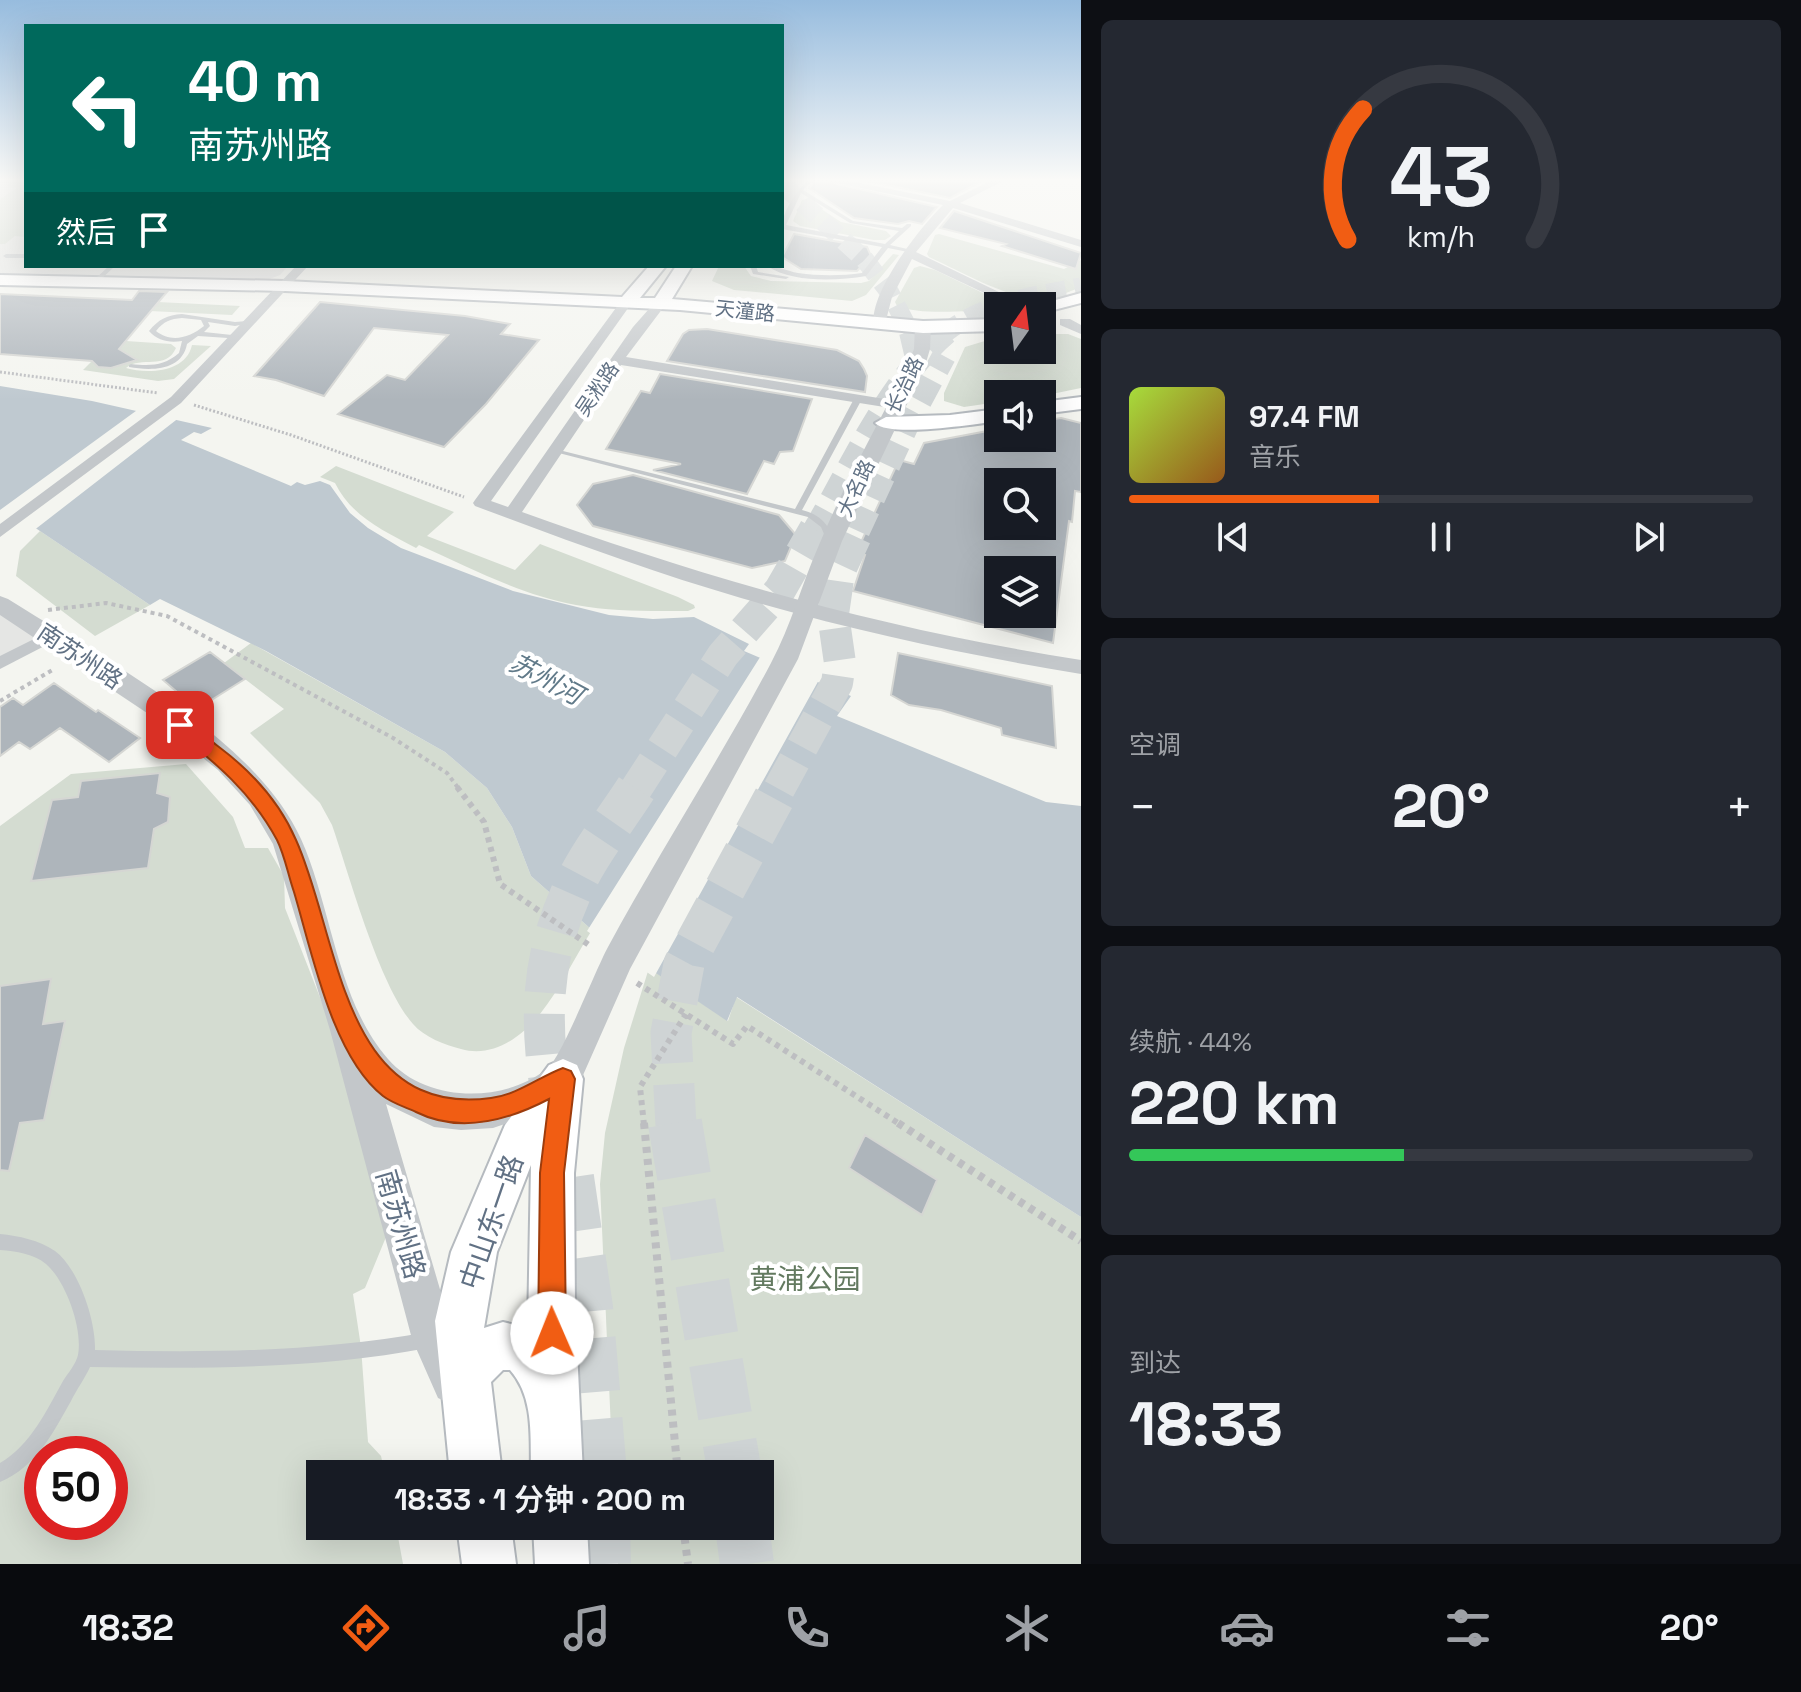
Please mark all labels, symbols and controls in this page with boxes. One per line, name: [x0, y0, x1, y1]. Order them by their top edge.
text: 40 m: [188, 46, 322, 117]
icon: left: [56, 56, 160, 160]
text: 南苏州路: [188, 123, 332, 169]
text: 43: [1389, 124, 1493, 230]
icon: arrive: [132, 208, 176, 252]
text: 然后: [56, 213, 116, 252]
text: km/h: [1407, 220, 1475, 256]
north arrow: [984, 292, 1056, 364]
map controls: [984, 292, 1056, 628]
street label: 天潼路: [714, 295, 776, 327]
street label: 长治路: [879, 352, 929, 418]
street label: 吴淞路: [569, 357, 625, 421]
button: sound: [984, 380, 1056, 452]
text: 97.4 FM: [1249, 397, 1360, 436]
text: 音乐: [1249, 440, 1301, 474]
street label: 大名路: [832, 455, 880, 521]
button: search: [984, 468, 1056, 540]
icon: previous: [1211, 515, 1255, 559]
icon: pause: [1419, 515, 1463, 559]
icon: next: [1627, 515, 1671, 559]
button: layers: [984, 556, 1056, 628]
street label: 南苏州路: [32, 616, 128, 696]
water label: 苏州河: [504, 646, 593, 715]
pin: [146, 691, 214, 759]
icon: arrive: [158, 703, 202, 747]
text: 空调: [1129, 728, 1181, 762]
text: 20°: [1392, 768, 1490, 845]
text: −: [1129, 779, 1156, 835]
text: +: [1726, 779, 1753, 835]
text: 续航 · 44%: [1129, 1025, 1252, 1059]
text: 220 km: [1129, 1065, 1339, 1142]
street label: 中山东一路: [451, 1150, 531, 1294]
street label: 南苏州路: [368, 1165, 434, 1283]
park label: 黄浦公园: [749, 1261, 861, 1297]
position arrow: [510, 1291, 594, 1375]
text: 到达: [1129, 1346, 1181, 1380]
text: 18:33: [1129, 1386, 1283, 1463]
speed limit sign: 50: [24, 1436, 128, 1540]
text: 18:33 · 1 分钟 · 200 m: [394, 1480, 686, 1519]
icon: directions: [338, 1600, 394, 1656]
icon: music: [559, 1600, 615, 1656]
icon: phone: [779, 1600, 835, 1656]
icon: climate: [999, 1600, 1055, 1656]
icon: car: [1219, 1600, 1275, 1656]
icon: filters: [1440, 1600, 1496, 1656]
text: 18:32: [82, 1605, 174, 1651]
text: 20°: [1660, 1605, 1719, 1651]

